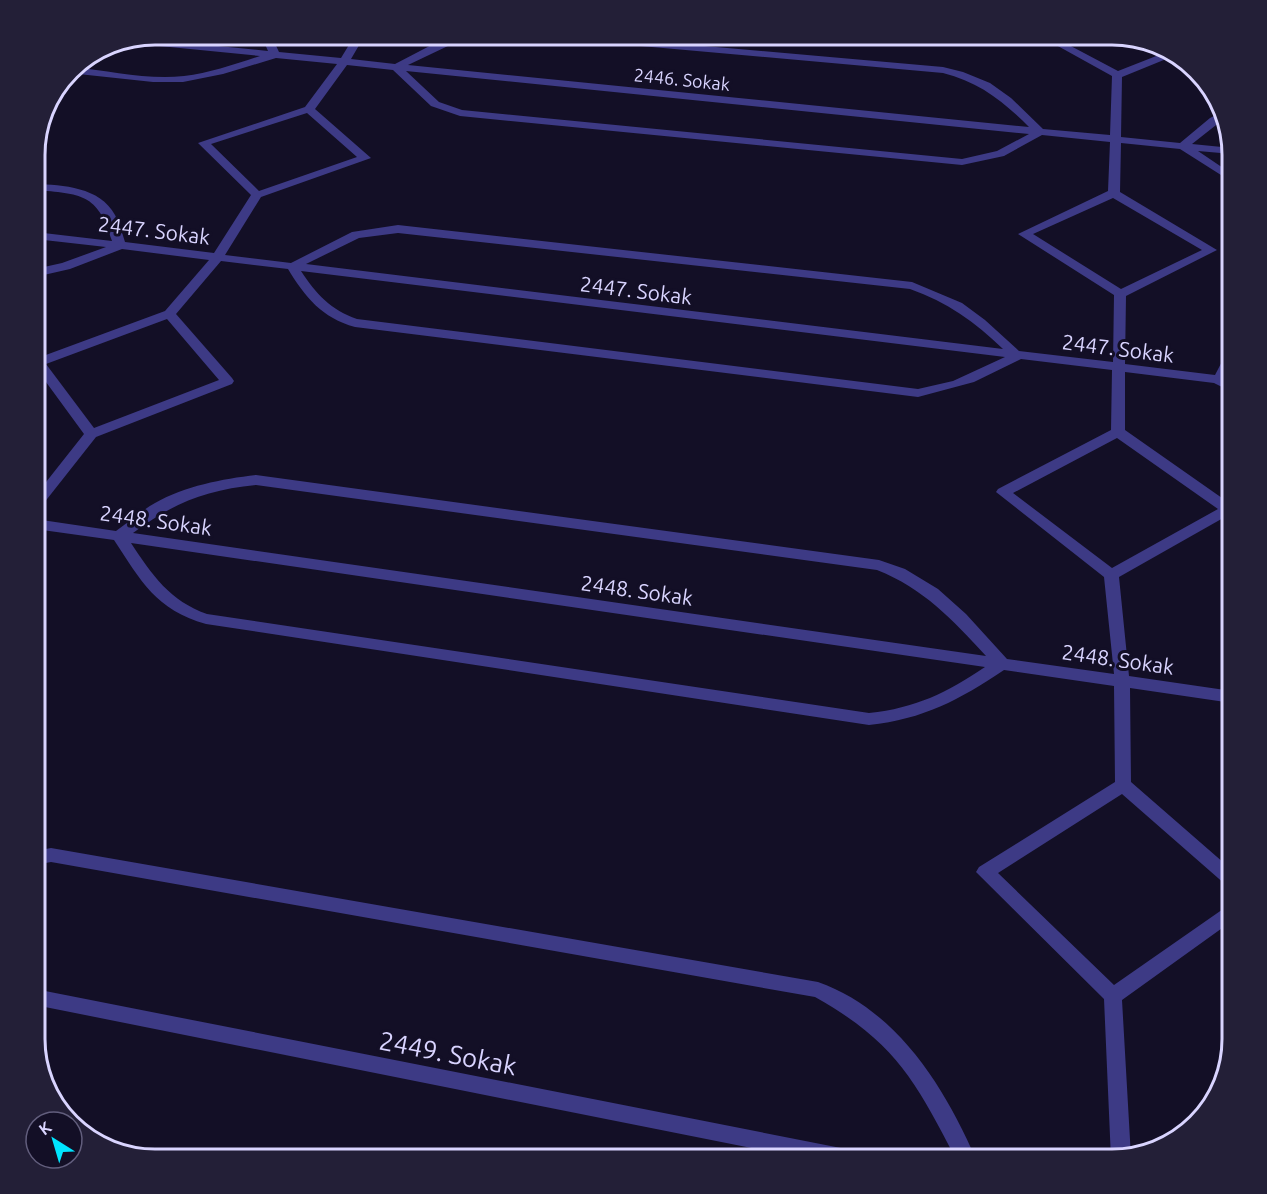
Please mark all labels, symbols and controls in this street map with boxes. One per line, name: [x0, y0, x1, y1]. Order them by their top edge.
street label: 2446. Sokak: [633, 64, 731, 94]
street label: 2447. Sokak: [97, 211, 212, 249]
street label: 2447. Sokak: [579, 271, 694, 309]
street label: 2447. Sokak: [1061, 329, 1176, 367]
street label: 2448. Sokak: [99, 500, 214, 540]
street label: 2448. Sokak: [580, 570, 695, 610]
street label: 2448. Sokak: [1061, 639, 1176, 679]
street label: 2449. Sokak: [377, 1025, 519, 1081]
north arrow: [24, 1110, 84, 1170]
text: K: [35, 1117, 55, 1138]

